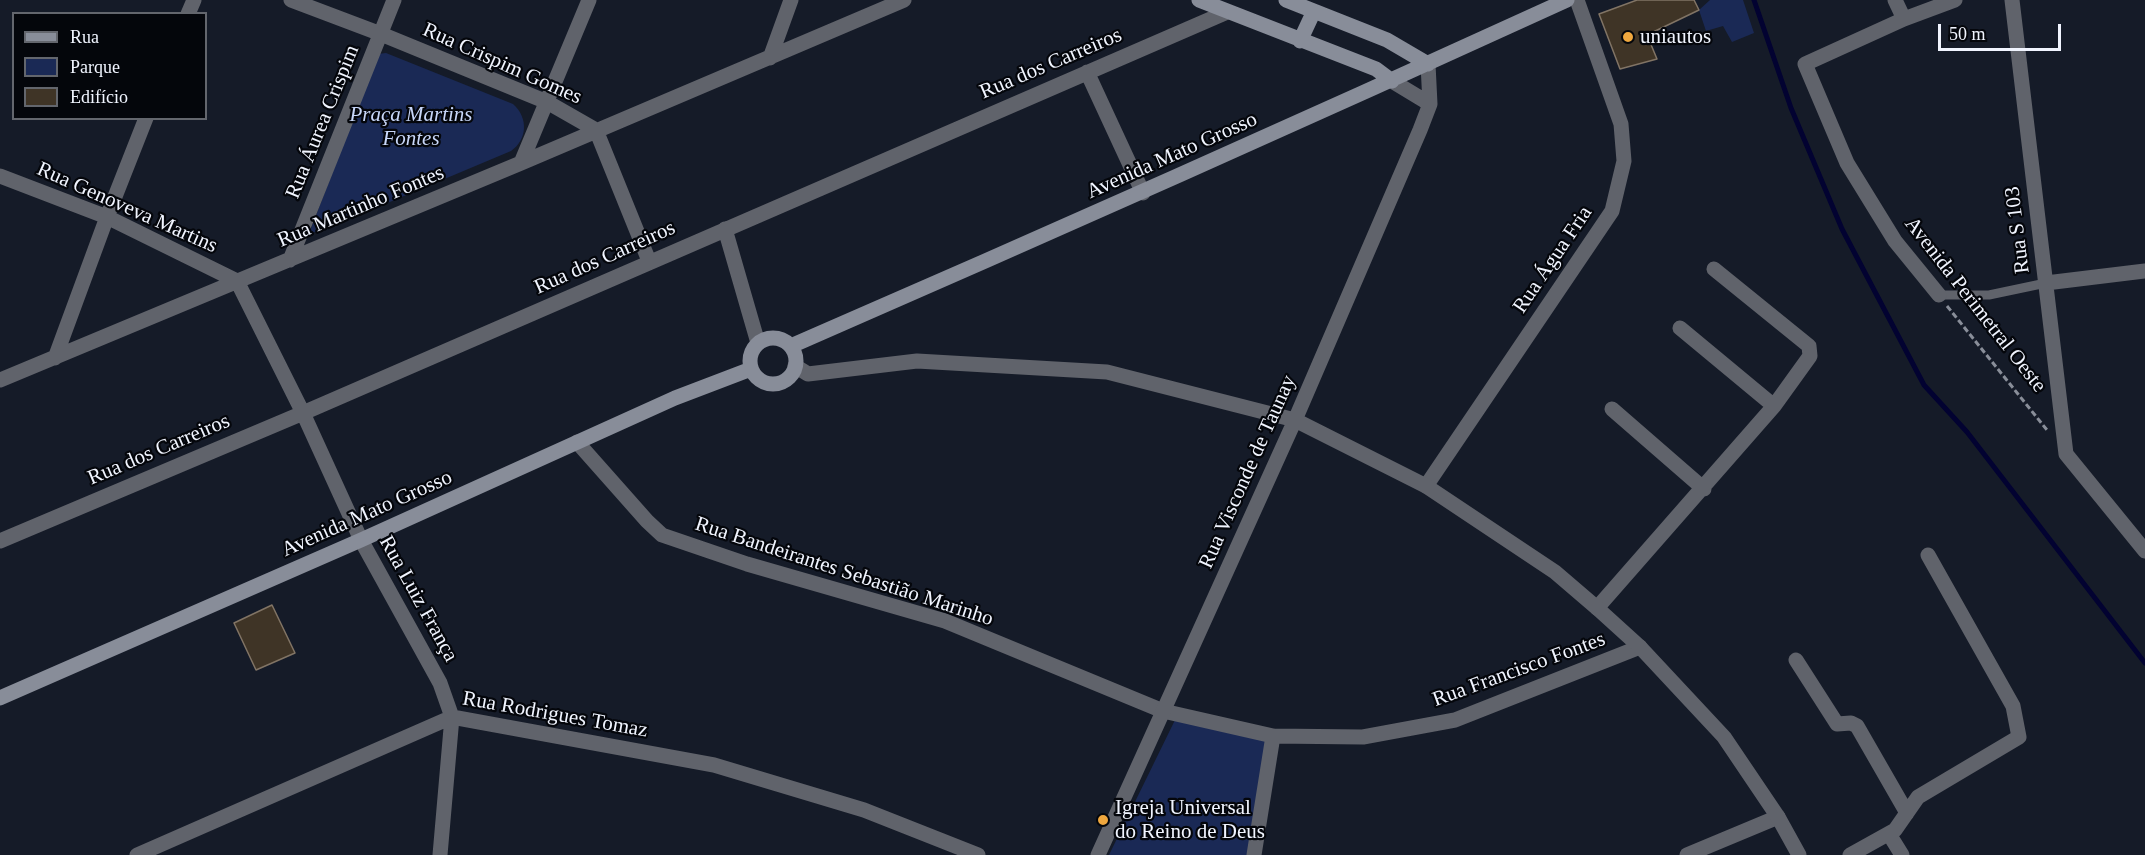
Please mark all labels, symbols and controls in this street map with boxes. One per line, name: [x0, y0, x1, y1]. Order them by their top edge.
legend: [12, 12, 207, 120]
scale bar: [1941, 12, 2064, 50]
street label: Rua Crispim Gomes: [419, 18, 585, 110]
street label: Rua dos Carreiros: [976, 23, 1126, 105]
place label: uniautos: [1640, 24, 1711, 50]
text: 50 m: [1949, 24, 1986, 44]
text: Rua: [70, 27, 99, 47]
marker: uniautos: [1621, 30, 1635, 44]
street label: Rua Áurea Crispim: [281, 42, 365, 202]
text: Parque: [70, 57, 120, 77]
text: Edifício: [70, 87, 128, 107]
park label: Praça Martins Fontes: [349, 102, 473, 152]
street label: Avenida Mato Grosso: [1083, 107, 1261, 205]
street label: Rua Genoveva Martins: [33, 157, 221, 259]
street label: Rua Martinho Fontes: [274, 161, 448, 253]
street label: Rua S 103: [2000, 185, 2036, 275]
street label: Rua Água Fria: [1508, 202, 1598, 318]
street label: Avenida Perimetral Oeste: [1899, 212, 2051, 398]
street label: Rua dos Carreiros: [531, 216, 679, 300]
street label: Rua Visconde de Taunay: [1194, 371, 1302, 573]
street label: Rua dos Carreiros: [84, 409, 234, 491]
street label: Avenida Mato Grosso: [278, 465, 456, 563]
street label: Rua Bandeirantes Sebastião Marinho: [692, 512, 996, 632]
street label: Rua Luiz França: [373, 532, 463, 666]
street label: Rua Francisco Fontes: [1429, 627, 1609, 713]
street label: Rua Rodrigues Tomaz: [460, 686, 650, 744]
place label: Igreja Universal do Reino de Deus: [1115, 795, 1265, 845]
marker: Igreja Universal do Reino de Deus: [1096, 813, 1110, 827]

